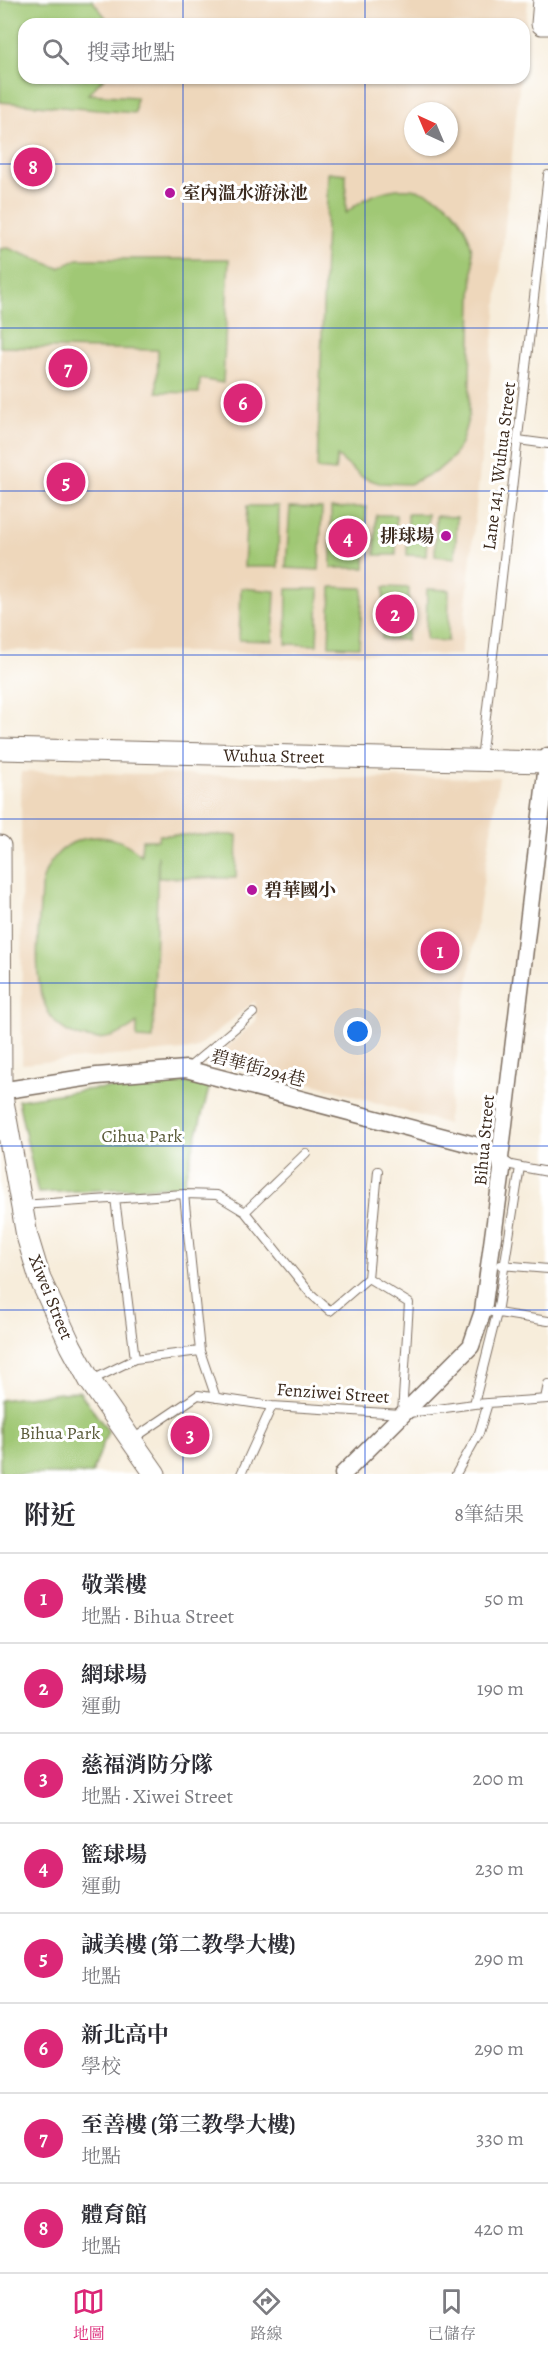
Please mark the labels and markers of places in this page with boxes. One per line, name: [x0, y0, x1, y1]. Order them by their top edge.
pin: 8: [14, 144, 52, 190]
place label: 室內溫水游泳池: [182, 181, 308, 205]
marker: 室內溫水游泳池: [163, 186, 177, 200]
pin: 7: [48, 346, 88, 391]
pin: 6: [224, 380, 262, 426]
pin: 5: [46, 460, 86, 504]
pin: 4: [328, 516, 368, 560]
place label: 排球場: [380, 524, 434, 548]
marker: 排球場: [439, 529, 453, 543]
pin: 2: [376, 592, 414, 636]
place label: 碧華國小: [264, 878, 336, 902]
marker: 碧華國小: [245, 883, 259, 897]
pin: 1: [420, 928, 460, 974]
pin: 3: [170, 1412, 210, 1458]

